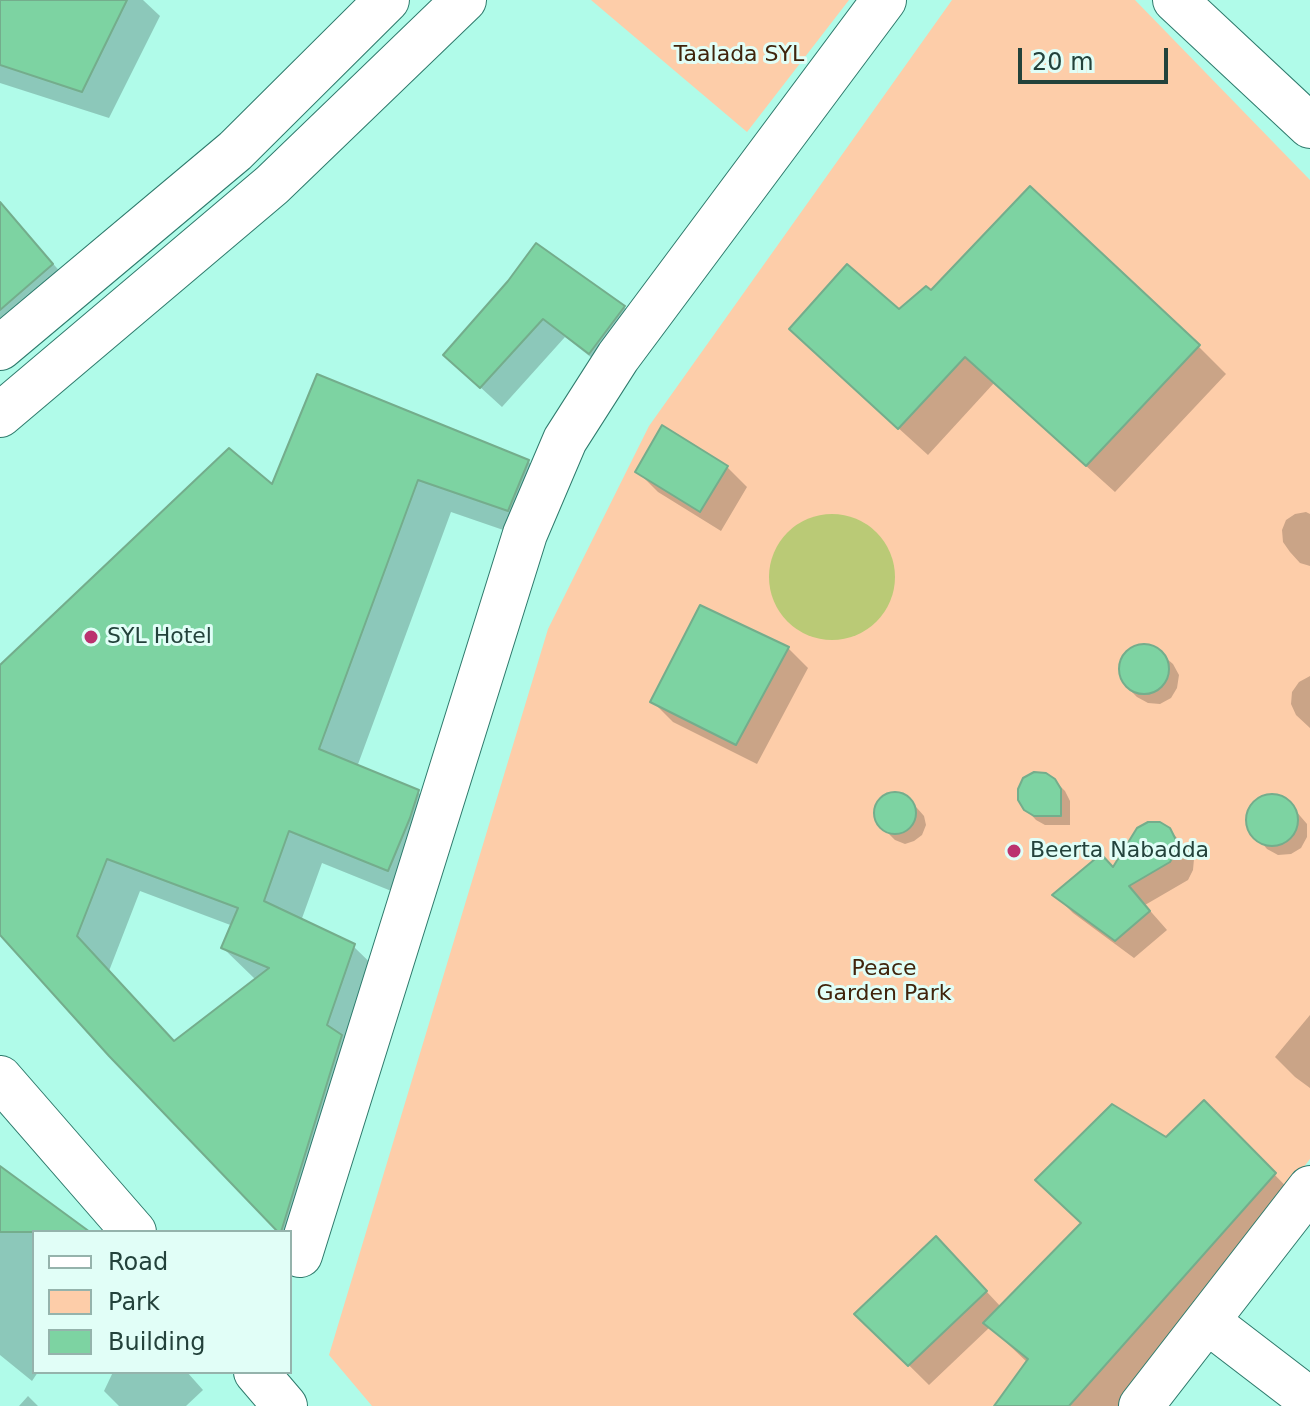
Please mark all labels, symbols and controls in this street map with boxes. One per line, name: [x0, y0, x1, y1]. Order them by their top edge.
scale bar: [1022, 32, 1172, 82]
park label: Taalada SYL: [674, 42, 804, 68]
text: 20 m: [1032, 48, 1094, 76]
place label: SYL Hotel: [107, 624, 212, 650]
marker: SYL Hotel: [82, 628, 100, 646]
place label: Beerta Nabadda: [1030, 838, 1209, 864]
marker: Beerta Nabadda: [1005, 842, 1023, 860]
park label: Peace Garden Park: [816, 956, 952, 1008]
legend: [32, 1230, 292, 1374]
text: Road: [108, 1248, 168, 1276]
text: Park: [108, 1288, 160, 1316]
text: Building: [108, 1328, 205, 1356]

